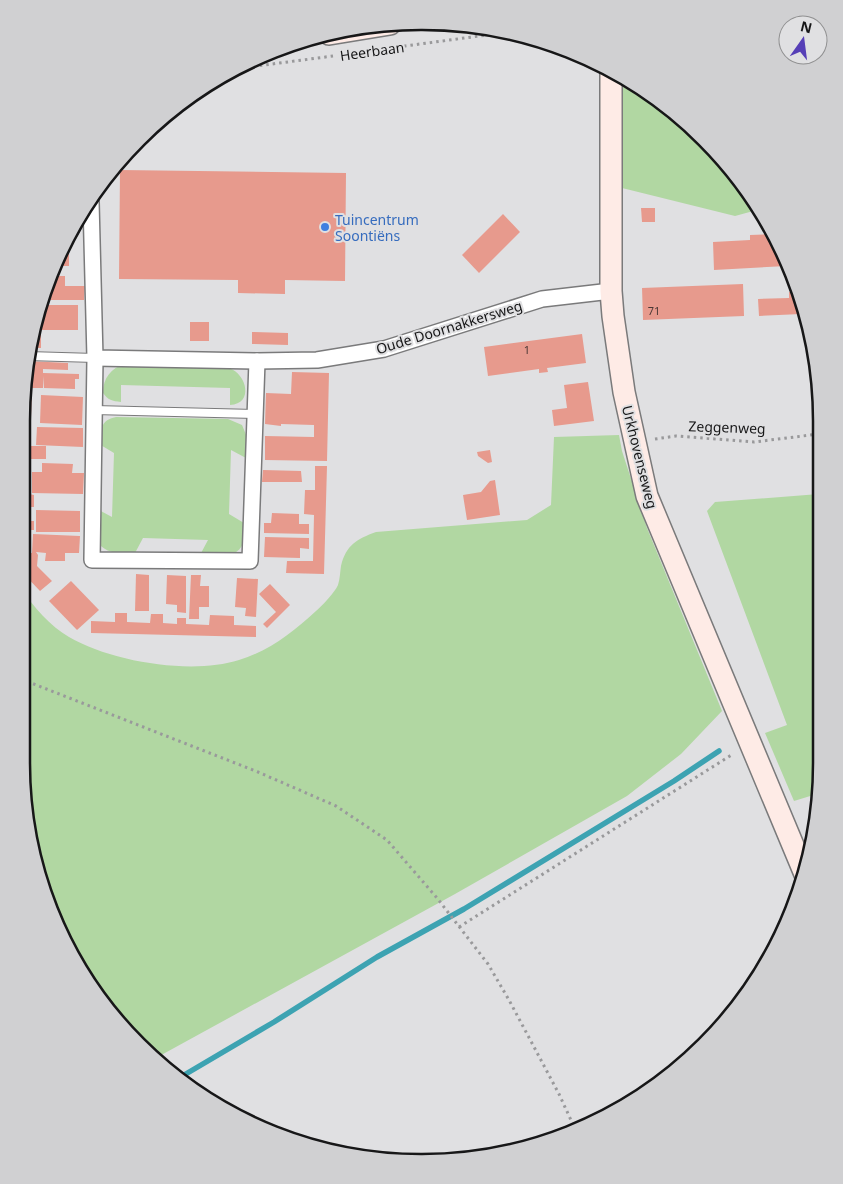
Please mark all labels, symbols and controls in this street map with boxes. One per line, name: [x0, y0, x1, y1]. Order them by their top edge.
north arrow: [778, 15, 828, 65]
text: N: [798, 16, 814, 37]
street label: Heerbaan: [339, 37, 405, 65]
place label: Tuincentrum Soontiëns: [335, 210, 419, 245]
marker: Tuincentrum Soontiëns: [319, 221, 331, 233]
street label: Oude Doornakkersweg: [374, 296, 524, 358]
house number: 71: [648, 303, 660, 318]
house number: 1: [524, 342, 530, 357]
street label: Urkhovenseweg: [618, 403, 662, 511]
street label: Zeggenweg: [688, 416, 766, 438]

